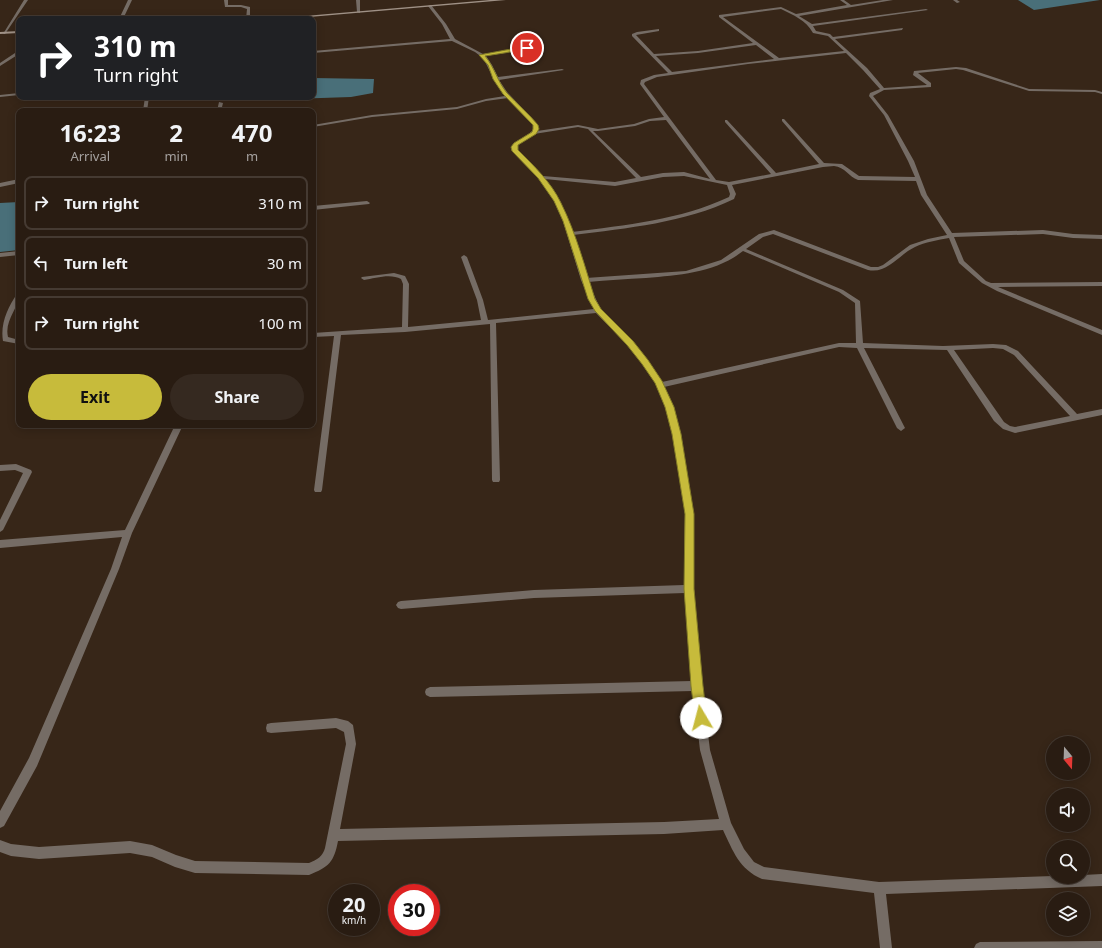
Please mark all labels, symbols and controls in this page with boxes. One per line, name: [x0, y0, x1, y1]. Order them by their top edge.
text: 310 m: [94, 27, 177, 65]
pin: [510, 31, 544, 65]
icon: right: [28, 32, 80, 84]
icon: arrive: [516, 37, 538, 59]
text: Turn right: [94, 63, 178, 87]
text: 16:23: [59, 116, 121, 149]
text: 2: [169, 116, 183, 149]
text: 470: [231, 116, 273, 149]
text: Arrival: [70, 147, 110, 165]
text: min: [164, 147, 188, 165]
text: m: [246, 147, 258, 165]
icon: right: [30, 192, 52, 214]
text: Turn right: [64, 193, 139, 213]
text: 310 m: [258, 193, 302, 213]
icon: left: [30, 252, 52, 274]
text: Turn left: [64, 253, 128, 273]
text: 30 m: [267, 253, 302, 273]
icon: right: [30, 312, 52, 334]
text: Turn right: [64, 313, 139, 333]
text: 100 m: [258, 313, 302, 333]
button: Exit: [28, 374, 162, 420]
button: Share: [170, 374, 304, 420]
position arrow: [680, 697, 722, 739]
north arrow: [1046, 736, 1090, 780]
map controls: [1046, 736, 1090, 936]
button: sound: [1046, 788, 1090, 832]
button: search: [1046, 840, 1090, 884]
speed limit sign: 30: [388, 884, 440, 936]
text: 20: [343, 891, 365, 918]
button: layers: [1046, 892, 1090, 936]
text: km/h: [342, 913, 366, 927]

